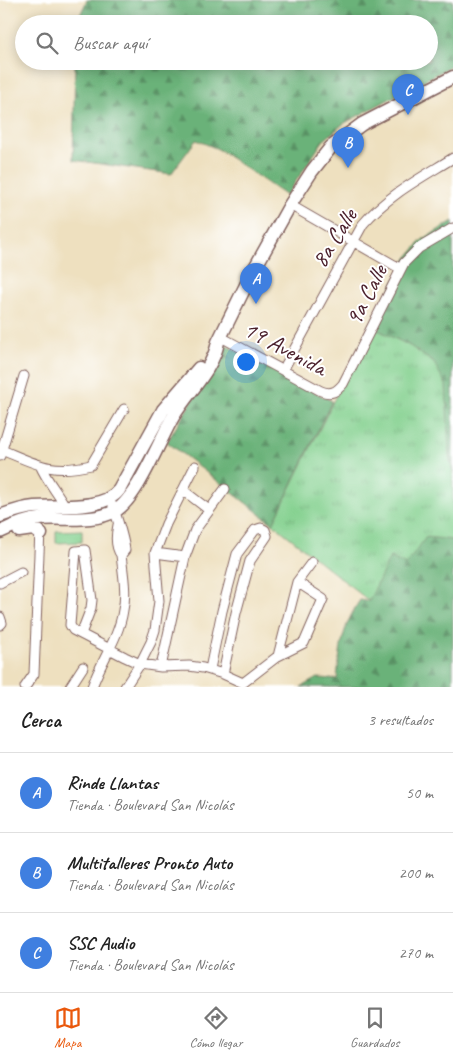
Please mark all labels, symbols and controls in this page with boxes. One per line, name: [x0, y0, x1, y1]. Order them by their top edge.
search box: [15, 15, 438, 70]
icon: search: [33, 29, 61, 57]
text: Buscar aquí: [73, 31, 147, 55]
pin: C: [392, 74, 424, 115]
pin: B: [332, 127, 364, 168]
street label: 8a Calle: [304, 201, 365, 273]
street label: 9a Calle: [338, 258, 395, 330]
pin: A: [240, 263, 272, 304]
street label: 19 Avenida: [238, 314, 334, 383]
your location: [233, 349, 259, 375]
text: Cerca: [20, 707, 61, 733]
text: 3 resultados: [368, 710, 433, 730]
text: Rinde Llantas: [67, 771, 158, 795]
text: A: [32, 783, 40, 803]
text: 50 m: [406, 783, 433, 803]
text: Tienda · Boulevard San Nicolás: [67, 795, 233, 815]
text: Multitalleres Pronto Auto: [67, 851, 232, 875]
text: B: [32, 863, 40, 883]
text: 200 m: [399, 863, 433, 883]
text: Tienda · Boulevard San Nicolás: [67, 875, 233, 895]
text: SSC Audio: [67, 931, 134, 955]
text: C: [32, 943, 40, 963]
text: 270 m: [399, 943, 433, 963]
text: Tienda · Boulevard San Nicolás: [67, 955, 233, 975]
tab: Mapa: [54, 1004, 82, 1051]
tab: Cómo llegar: [189, 1004, 242, 1051]
tab: Guardados: [350, 1004, 399, 1051]

